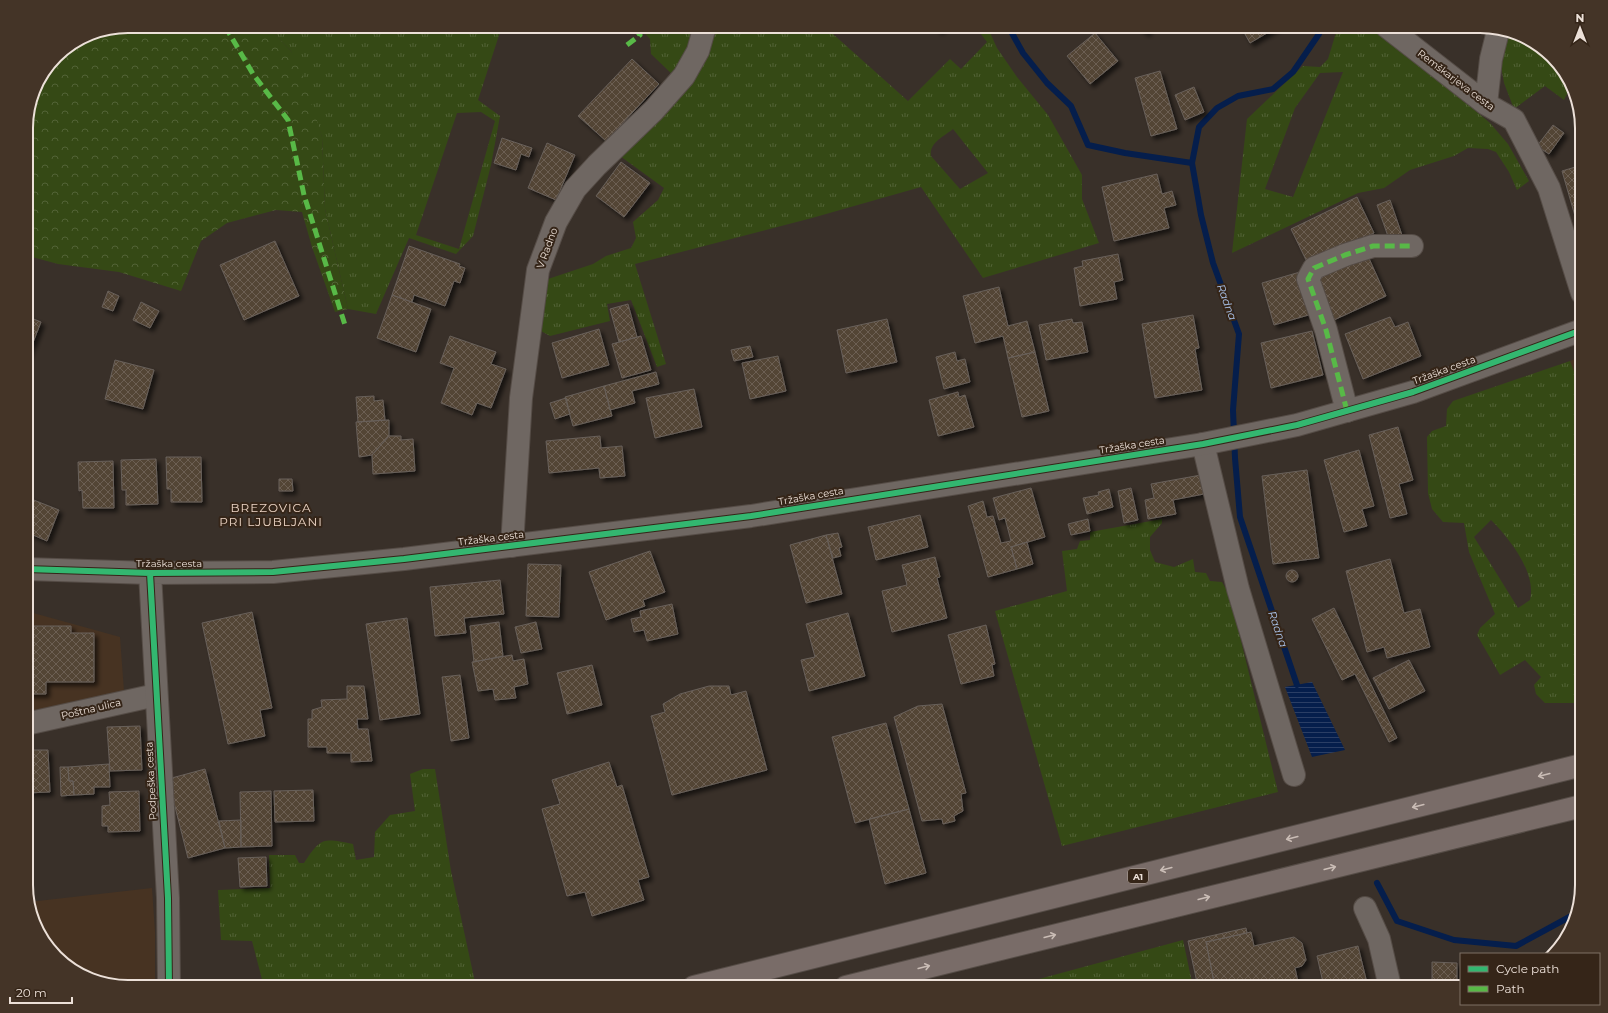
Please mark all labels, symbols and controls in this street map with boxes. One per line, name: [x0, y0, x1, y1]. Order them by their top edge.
north arrow: [1560, 8, 1600, 48]
text: N: [1576, 11, 1584, 25]
street label: Remškarjeva cesta: [1415, 47, 1497, 113]
street label: V Radno: [534, 226, 560, 270]
water label: Radna: [1214, 282, 1240, 322]
street label: Tržaška cesta: [1411, 353, 1477, 387]
street label: Tržaška cesta: [1098, 433, 1166, 457]
street label: Tržaška cesta: [777, 484, 845, 508]
district label: BREZOVICA PRI LJUBLJANI: [219, 500, 323, 529]
street label: Tržaška cesta: [457, 528, 525, 548]
street label: Tržaška cesta: [136, 557, 202, 570]
water label: Radna: [1265, 609, 1291, 649]
street label: Poštna ulica: [60, 696, 122, 722]
street label: Podpeška cesta: [142, 741, 160, 821]
one-way arrow: [1538, 771, 1551, 779]
one-way arrow: [1412, 803, 1425, 811]
one-way arrow: [1286, 834, 1299, 842]
one-way arrow: [1323, 863, 1336, 871]
one-way arrow: [1160, 866, 1173, 873]
road number: A1: [1128, 869, 1148, 883]
one-way arrow: [1197, 894, 1210, 902]
one-way arrow: [1043, 932, 1056, 939]
legend: [1460, 953, 1600, 1005]
text: Cycle path: [1496, 961, 1559, 976]
one-way arrow: [917, 963, 930, 971]
scale bar: [10, 979, 72, 1005]
text: Path: [1496, 981, 1525, 996]
text: 20 m: [16, 985, 47, 1000]

